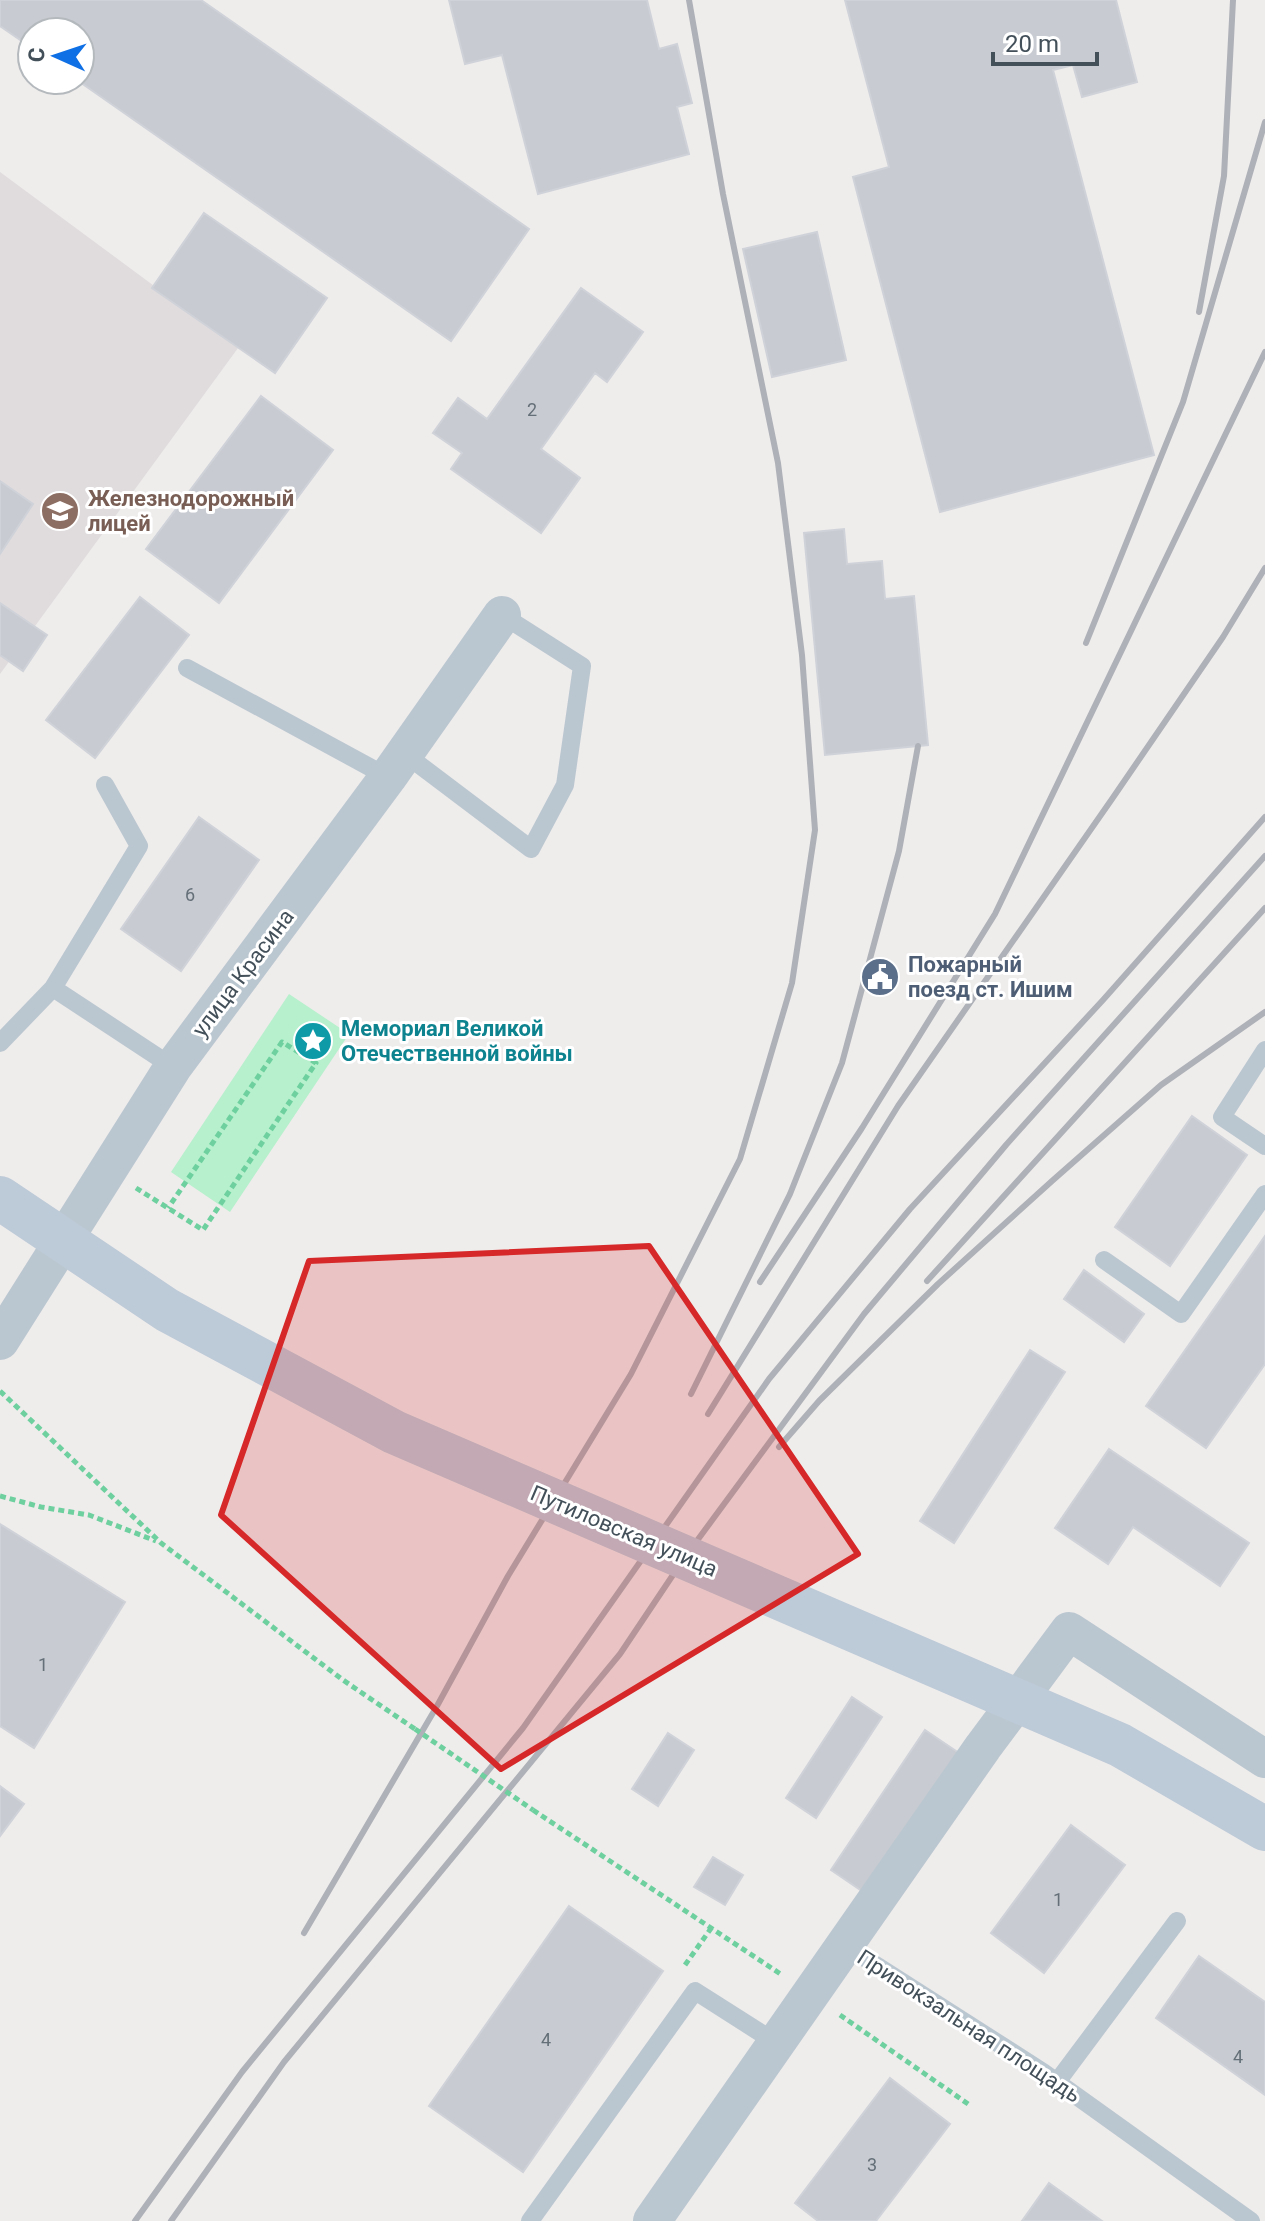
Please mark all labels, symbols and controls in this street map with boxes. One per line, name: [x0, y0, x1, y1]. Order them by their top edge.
north arrow: [16, 16, 96, 96]
scale bar: [993, 16, 1097, 66]
text: 20 m: [1005, 30, 1059, 58]
text: С: [24, 47, 49, 63]
house number: 2: [527, 399, 537, 420]
place label: Железнодорожный лицей: [88, 486, 294, 536]
school or university icon: Железнодорожный лицей: [39, 490, 81, 532]
house number: 6: [185, 884, 195, 905]
street label: улица Красина: [187, 904, 299, 1042]
place label: Пожарный поезд ст. Ишим: [908, 952, 1073, 1002]
public building icon: Пожарный поезд ст. Ишим: [859, 956, 901, 998]
place label: Мемориал Великой Отечественной войны: [341, 1016, 573, 1066]
place icon: Мемориал Великой Отечественной войны: [292, 1020, 334, 1062]
street label: Путиловская улица: [527, 1480, 721, 1582]
house number: 1: [38, 1654, 48, 1675]
house number: 1: [1053, 1889, 1063, 1910]
street label: Привокзальная площадь: [853, 1944, 1085, 2108]
house number: 4: [541, 2029, 551, 2050]
house number: 4: [1233, 2046, 1243, 2067]
house number: 3: [867, 2154, 877, 2175]

